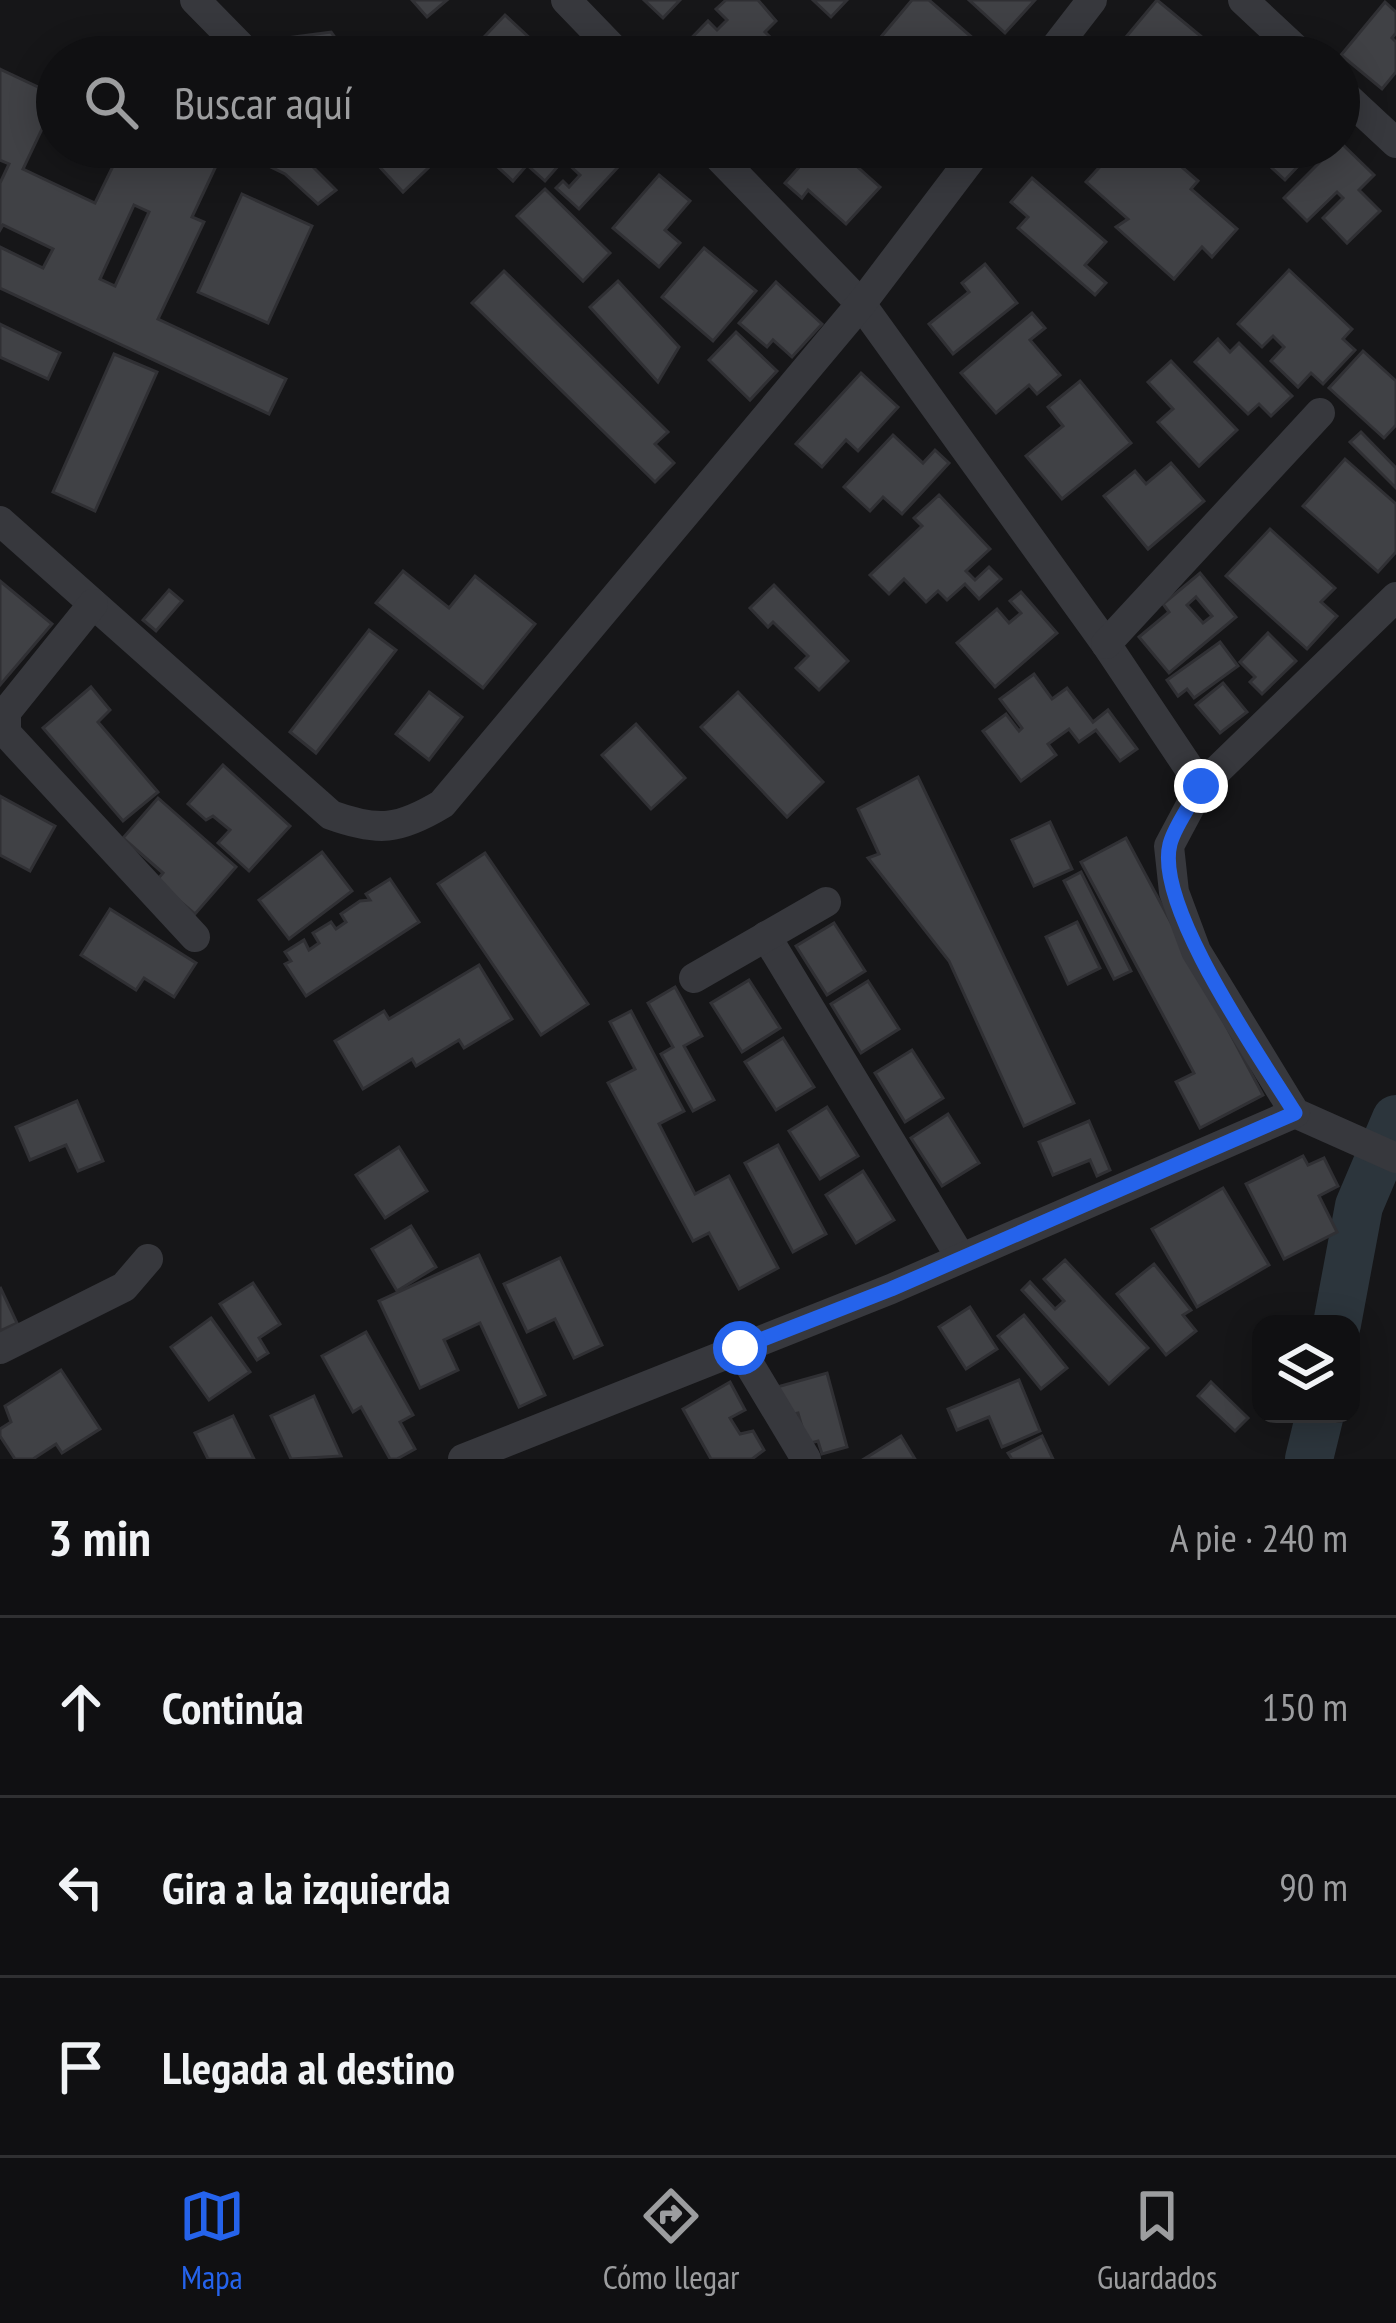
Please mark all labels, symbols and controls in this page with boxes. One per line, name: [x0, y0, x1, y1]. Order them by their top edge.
search box: [36, 36, 1360, 168]
icon: search: [78, 69, 144, 135]
text: Buscar aquí: [174, 73, 353, 131]
route end: [1174, 759, 1228, 813]
map controls: [1252, 1315, 1360, 1423]
button: layers: [1252, 1315, 1360, 1423]
route start: [713, 1321, 767, 1375]
text: 3 min: [48, 1504, 151, 1570]
text: A pie · 240 m: [1170, 1512, 1348, 1563]
icon: ahead: [48, 1674, 114, 1740]
text: Continúa: [162, 1678, 304, 1736]
text: 150 m: [1262, 1681, 1348, 1732]
icon: left: [48, 1854, 114, 1920]
text: Gira a la izquierda: [162, 1858, 451, 1916]
text: 90 m: [1279, 1861, 1348, 1912]
icon: arrive: [48, 2034, 114, 2100]
text: Llegada al destino: [162, 2038, 455, 2096]
tab: Mapa: [179, 2183, 245, 2298]
tab: Cómo llegar: [603, 2183, 739, 2298]
tab: Guardados: [1097, 2183, 1217, 2298]

